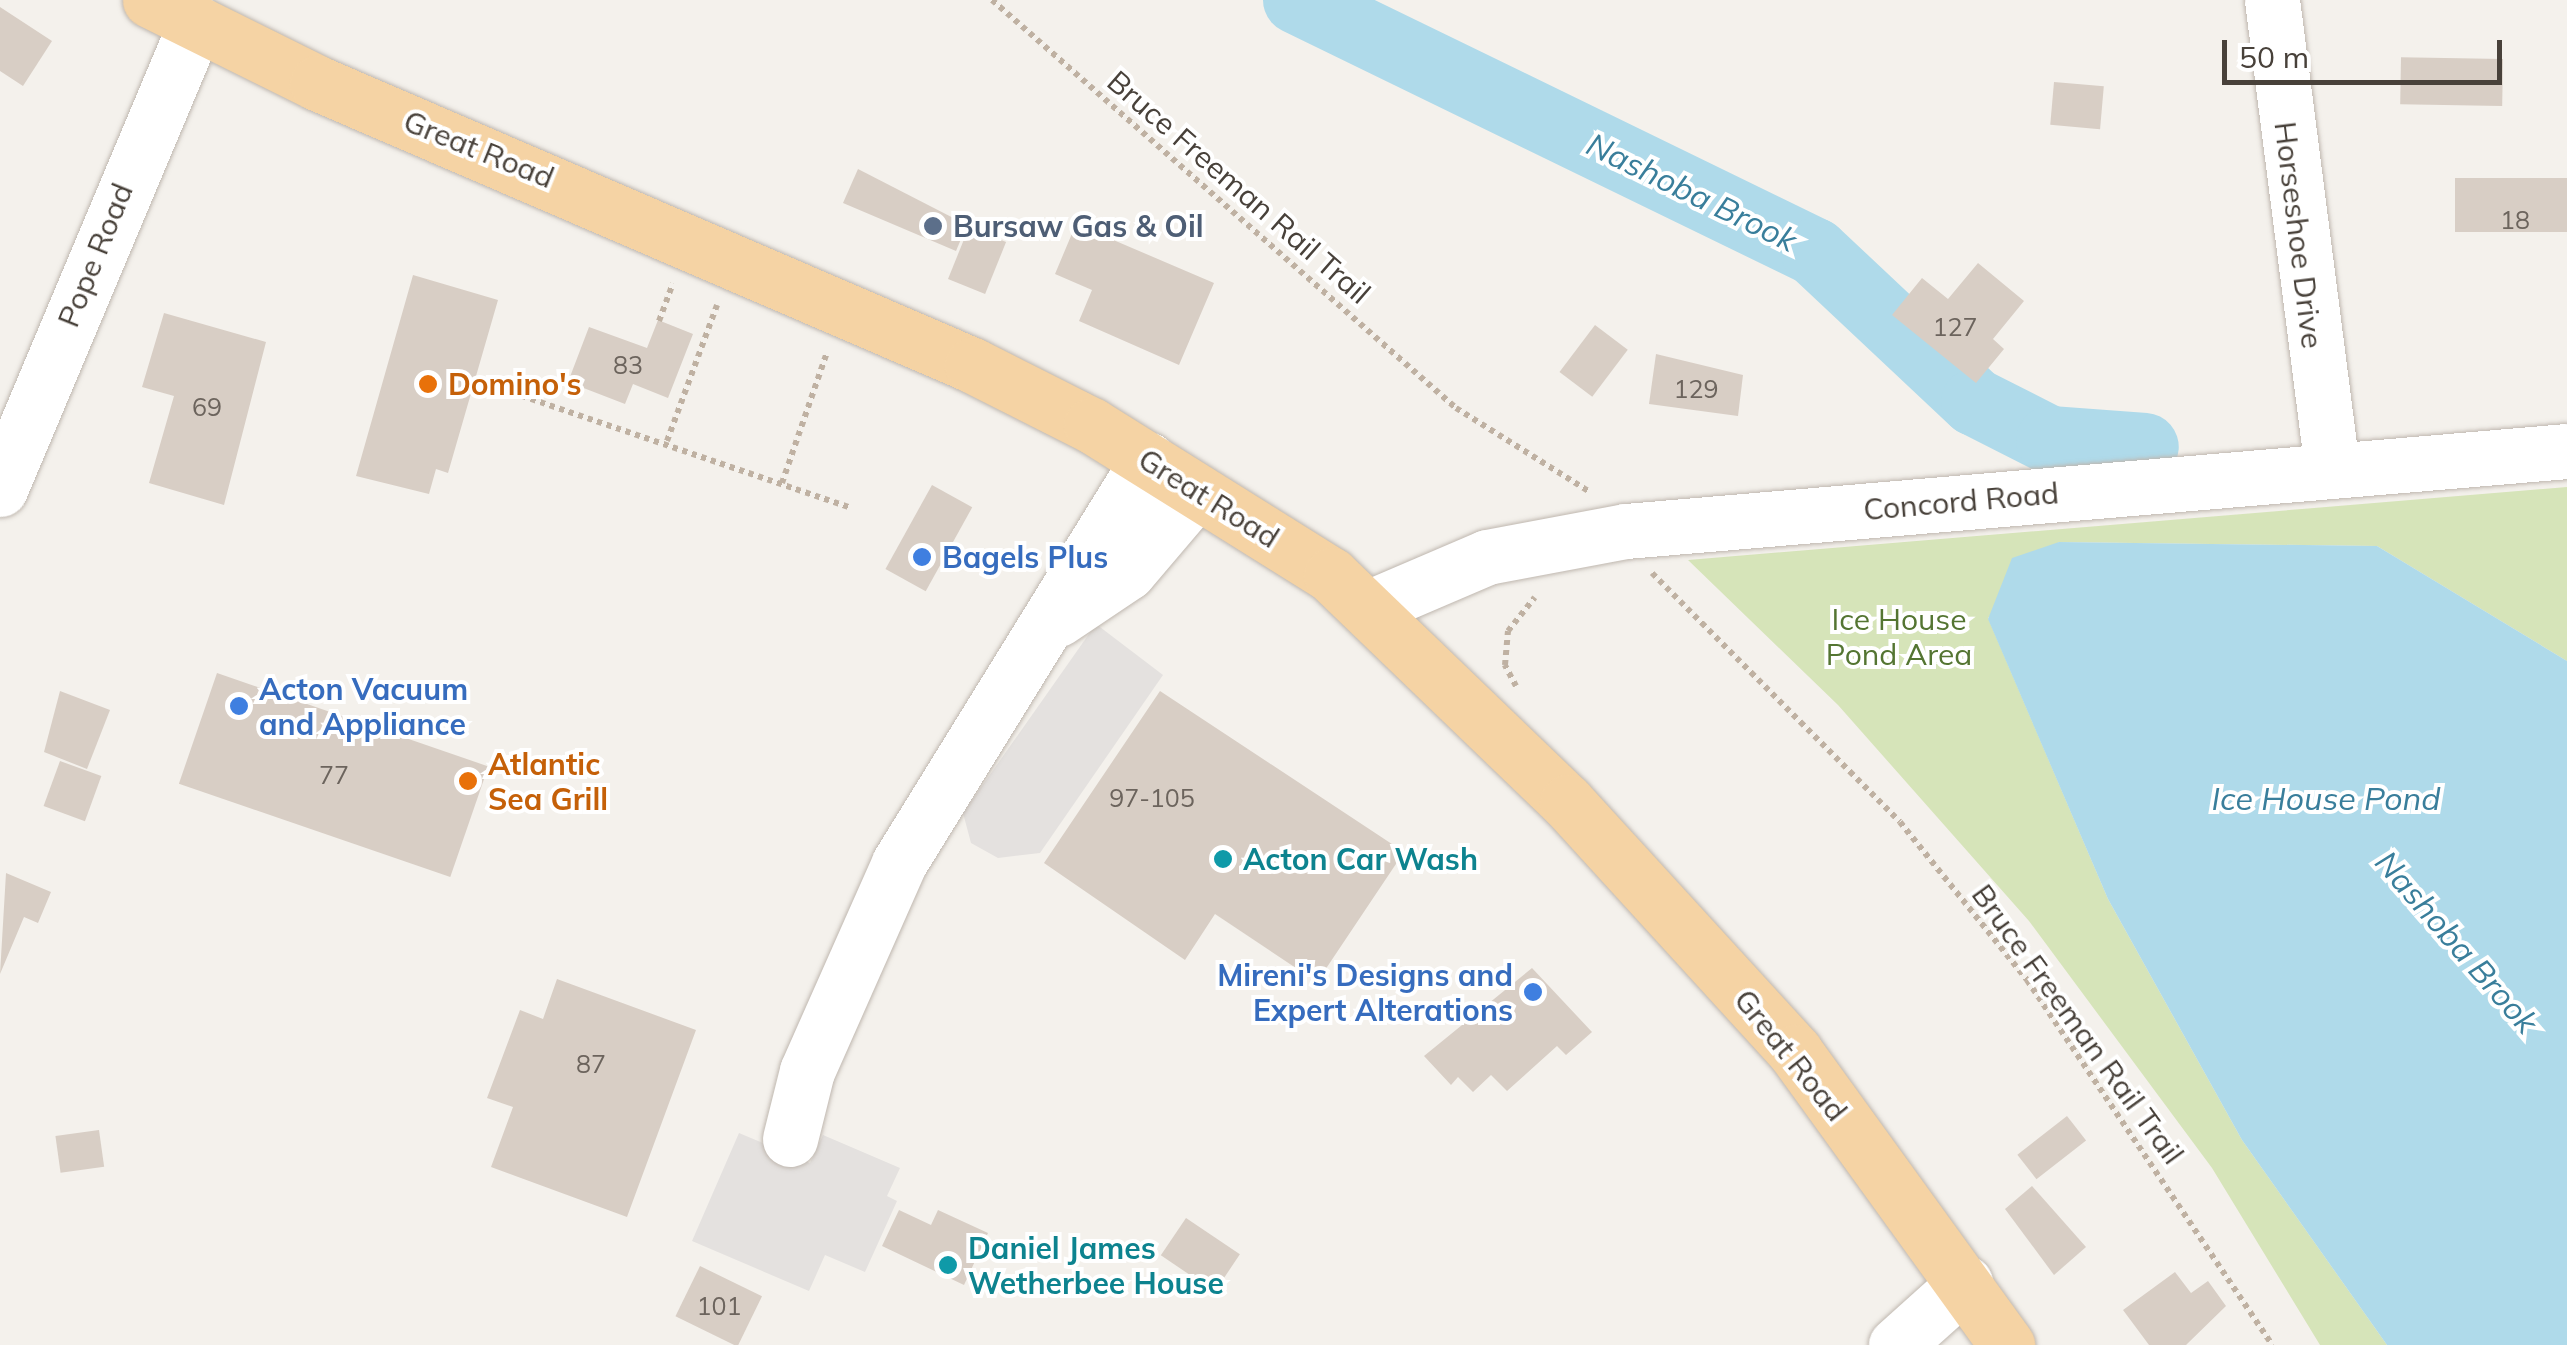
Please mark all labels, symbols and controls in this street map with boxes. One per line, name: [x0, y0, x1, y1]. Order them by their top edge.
scale bar: [2227, 20, 2507, 82]
text: 50 m: [2239, 38, 2309, 76]
street label: Bruce Freeman Rail Trail: [1100, 63, 1378, 311]
street label: Great Road: [399, 103, 559, 195]
street label: Horseshoe Drive: [2267, 120, 2331, 350]
water label: Nashoba Brook: [1581, 125, 1803, 259]
street label: Pope Road: [50, 178, 140, 332]
house number: 18: [2500, 205, 2530, 235]
place label: Bursaw Gas & Oil: [953, 208, 1204, 244]
marker: Bursaw Gas & Oil: [922, 215, 944, 237]
house number: 127: [1933, 312, 1977, 342]
house number: 83: [613, 350, 643, 380]
place label: Domino's: [448, 366, 582, 402]
marker: Domino's: [417, 373, 439, 395]
house number: 129: [1674, 374, 1718, 404]
house number: 69: [192, 392, 222, 422]
street label: Great Road: [1132, 441, 1286, 555]
street label: Concord Road: [1862, 475, 2060, 527]
place label: Bagels Plus: [942, 539, 1108, 575]
marker: Bagels Plus: [911, 546, 933, 568]
park label: Ice House Pond Area: [1826, 601, 1972, 672]
place label: Acton Vacuum and Appliance: [259, 671, 468, 742]
marker: Acton Vacuum and Appliance: [228, 695, 250, 717]
place label: Atlantic Sea Grill: [488, 746, 608, 816]
house number: 77: [319, 760, 349, 790]
marker: Atlantic Sea Grill: [457, 770, 479, 792]
water label: Ice House Pond: [2212, 779, 2440, 817]
house number: 97-105: [1109, 783, 1195, 813]
place label: Acton Car Wash: [1243, 841, 1478, 877]
water label: Nashoba Brook: [2367, 843, 2547, 1041]
marker: Acton Car Wash: [1212, 848, 1234, 870]
street label: Bruce Freeman Rail Trail: [1965, 877, 2191, 1171]
place label: Mireni's Designs and Expert Alterations: [1217, 957, 1513, 1028]
marker: Mireni's Designs and Expert Alterations: [1522, 981, 1544, 1003]
street label: Great Road: [1727, 982, 1855, 1128]
house number: 87: [576, 1049, 606, 1079]
place label: Daniel James Wetherbee House: [968, 1230, 1224, 1300]
marker: Daniel James Wetherbee House: [937, 1254, 959, 1276]
house number: 101: [697, 1291, 741, 1321]

